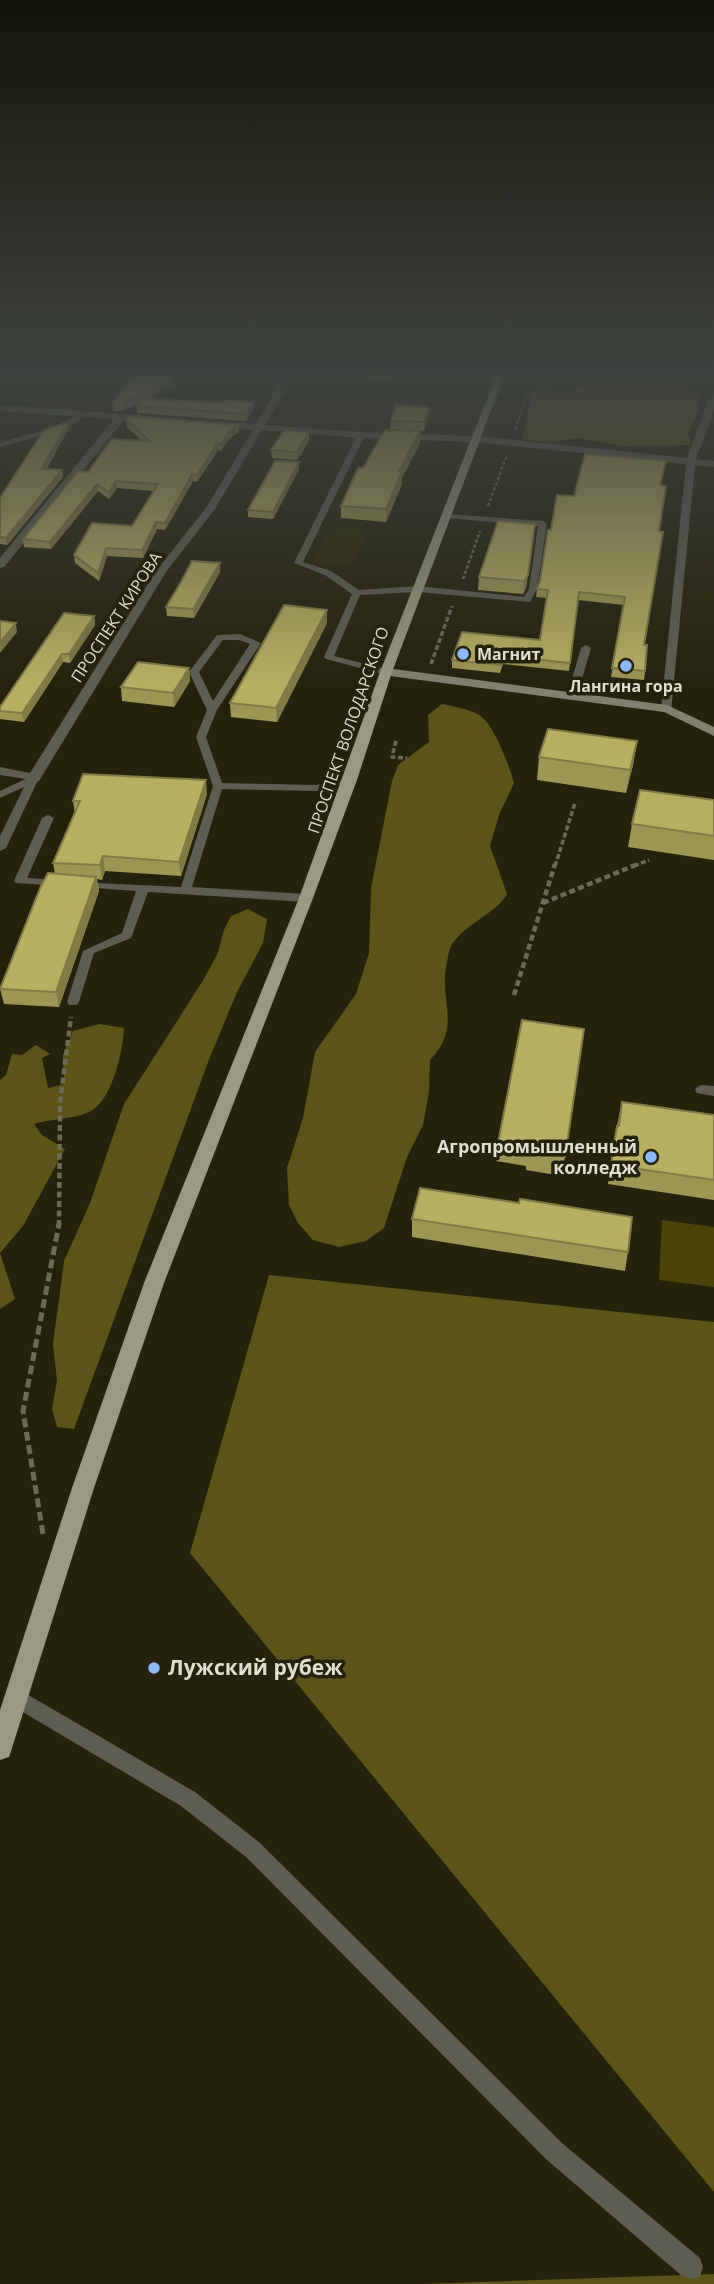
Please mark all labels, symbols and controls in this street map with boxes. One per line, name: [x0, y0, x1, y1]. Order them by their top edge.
street label: ПРОСПЕКТ КИРОВА: [66, 547, 167, 687]
street label: ПРОСПЕКТ ВОЛОДАРСКОГО: [302, 624, 394, 836]
place label: Магнит: [477, 643, 541, 665]
marker: Магнит: [455, 646, 471, 662]
marker: Лангина гора: [618, 658, 634, 674]
place label: Лангина гора: [569, 675, 683, 697]
place label: Агропромышленный колледж: [437, 1134, 637, 1179]
marker: Агропромышленный колледж: [643, 1149, 659, 1165]
place label: Лужский рубеж: [168, 1653, 343, 1681]
marker: Лужский рубеж: [146, 1660, 162, 1676]

